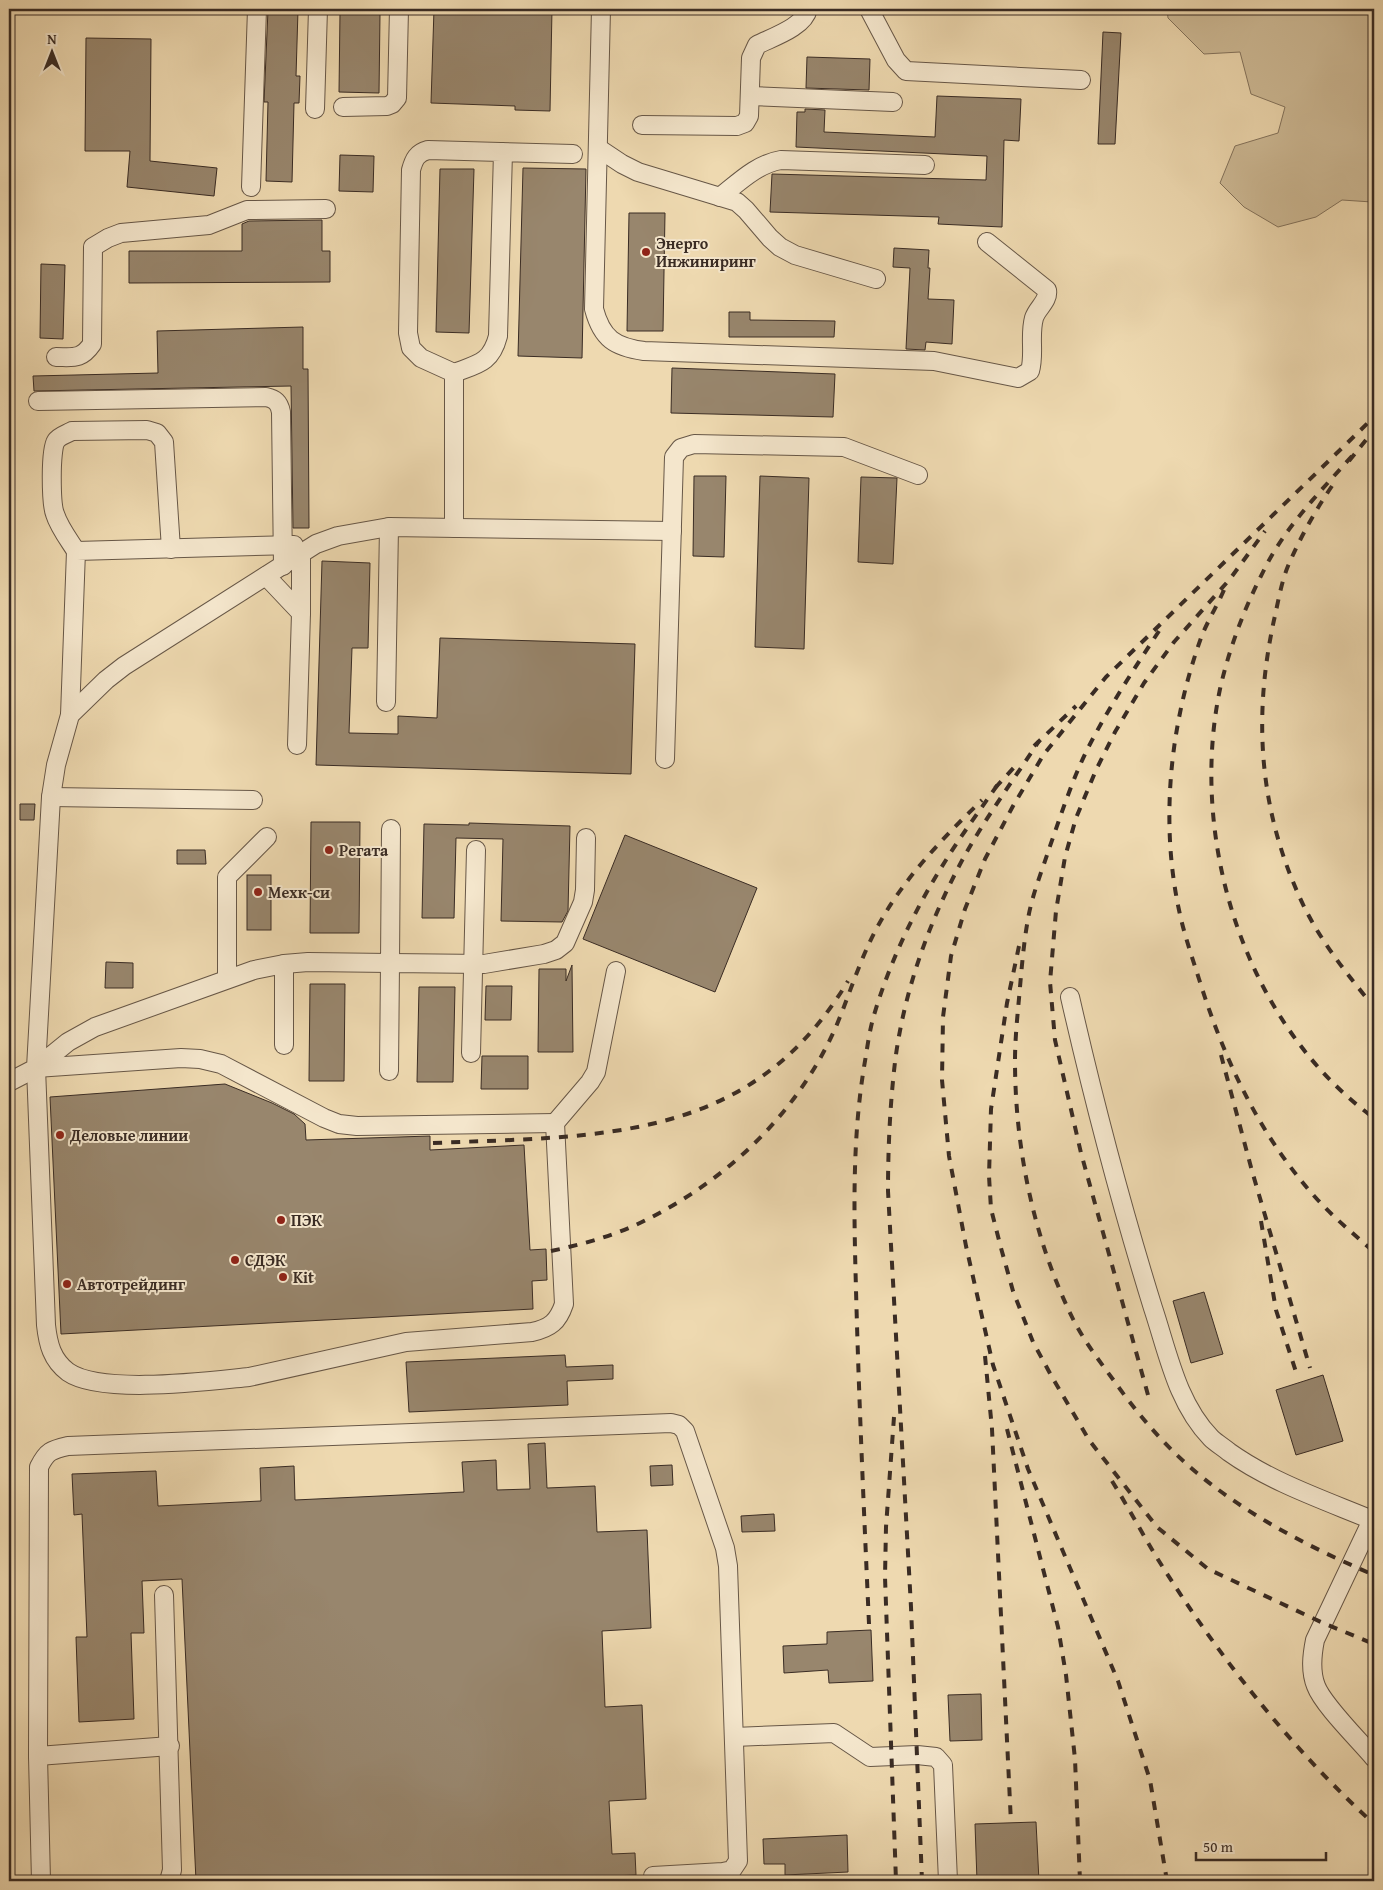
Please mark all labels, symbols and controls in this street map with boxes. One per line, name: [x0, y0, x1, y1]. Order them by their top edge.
north arrow: [28, 28, 78, 78]
text: N: [47, 29, 57, 49]
place label: Энерго Инжиниринг: [656, 231, 757, 273]
marker: Энерго Инжиниринг: [640, 246, 652, 258]
place label: Регата: [339, 838, 389, 862]
marker: Регата: [323, 844, 335, 856]
place label: Мехк-си: [268, 880, 330, 904]
marker: Мехк-си: [252, 886, 264, 898]
place label: Деловые линии: [69, 1123, 188, 1147]
marker: Деловые линии: [54, 1129, 66, 1141]
place label: ПЭК: [291, 1208, 323, 1232]
marker: ПЭК: [275, 1214, 287, 1226]
place label: СДЭК: [245, 1248, 286, 1272]
marker: СДЭК: [229, 1254, 241, 1266]
place label: Kit: [293, 1265, 314, 1289]
marker: Kit: [277, 1271, 289, 1283]
place label: Автотрейдинг: [77, 1272, 186, 1296]
marker: Автотрейдинг: [61, 1278, 73, 1290]
scale bar: [1196, 1830, 1326, 1862]
text: 50 m: [1203, 1836, 1234, 1857]

